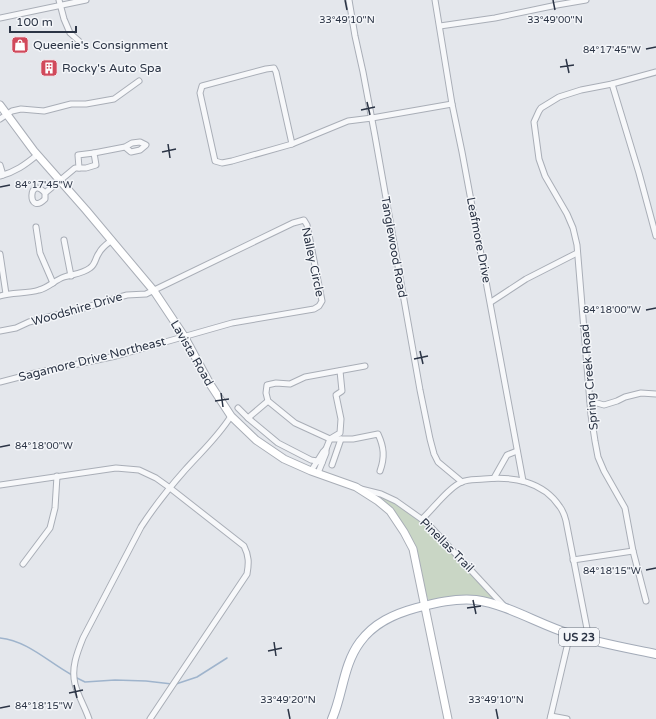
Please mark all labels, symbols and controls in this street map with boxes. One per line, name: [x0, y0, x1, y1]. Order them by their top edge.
scale bar: [10, 8, 76, 34]
text: 33°49'10"N: [319, 14, 375, 26]
text: 33°49'00"N: [527, 14, 583, 26]
text: 100 m: [16, 15, 53, 29]
shop icon: Queenie's Consignment: [10, 35, 30, 55]
place label: Queenie's Consignment: [33, 38, 169, 52]
text: 84°17'45"W: [583, 44, 641, 56]
building icon: Rocky's Auto Spa: [39, 58, 59, 78]
place label: Rocky's Auto Spa: [62, 61, 161, 75]
text: 84°17'45"W: [15, 179, 73, 191]
street label: Tanglewood Road: [378, 195, 410, 299]
street label: Leafmore Drive: [464, 196, 494, 284]
street label: Nalley Circle: [299, 226, 327, 298]
street label: Woodshire Drive: [30, 289, 124, 329]
text: 84°18'00"W: [583, 304, 641, 316]
street label: Lavista Road: [168, 318, 216, 388]
street label: Spring Creek Road: [577, 323, 601, 431]
street label: Sagamore Drive Northeast: [17, 334, 167, 384]
text: 84°18'00"W: [15, 440, 73, 452]
street label: Pinellas Trail: [417, 515, 477, 575]
text: 84°18'15"W: [583, 565, 641, 577]
road number: US 23: [559, 628, 599, 646]
text: 33°49'20"N: [260, 694, 316, 706]
text: 33°49'10"N: [468, 694, 524, 706]
text: 84°18'15"W: [15, 700, 73, 712]

